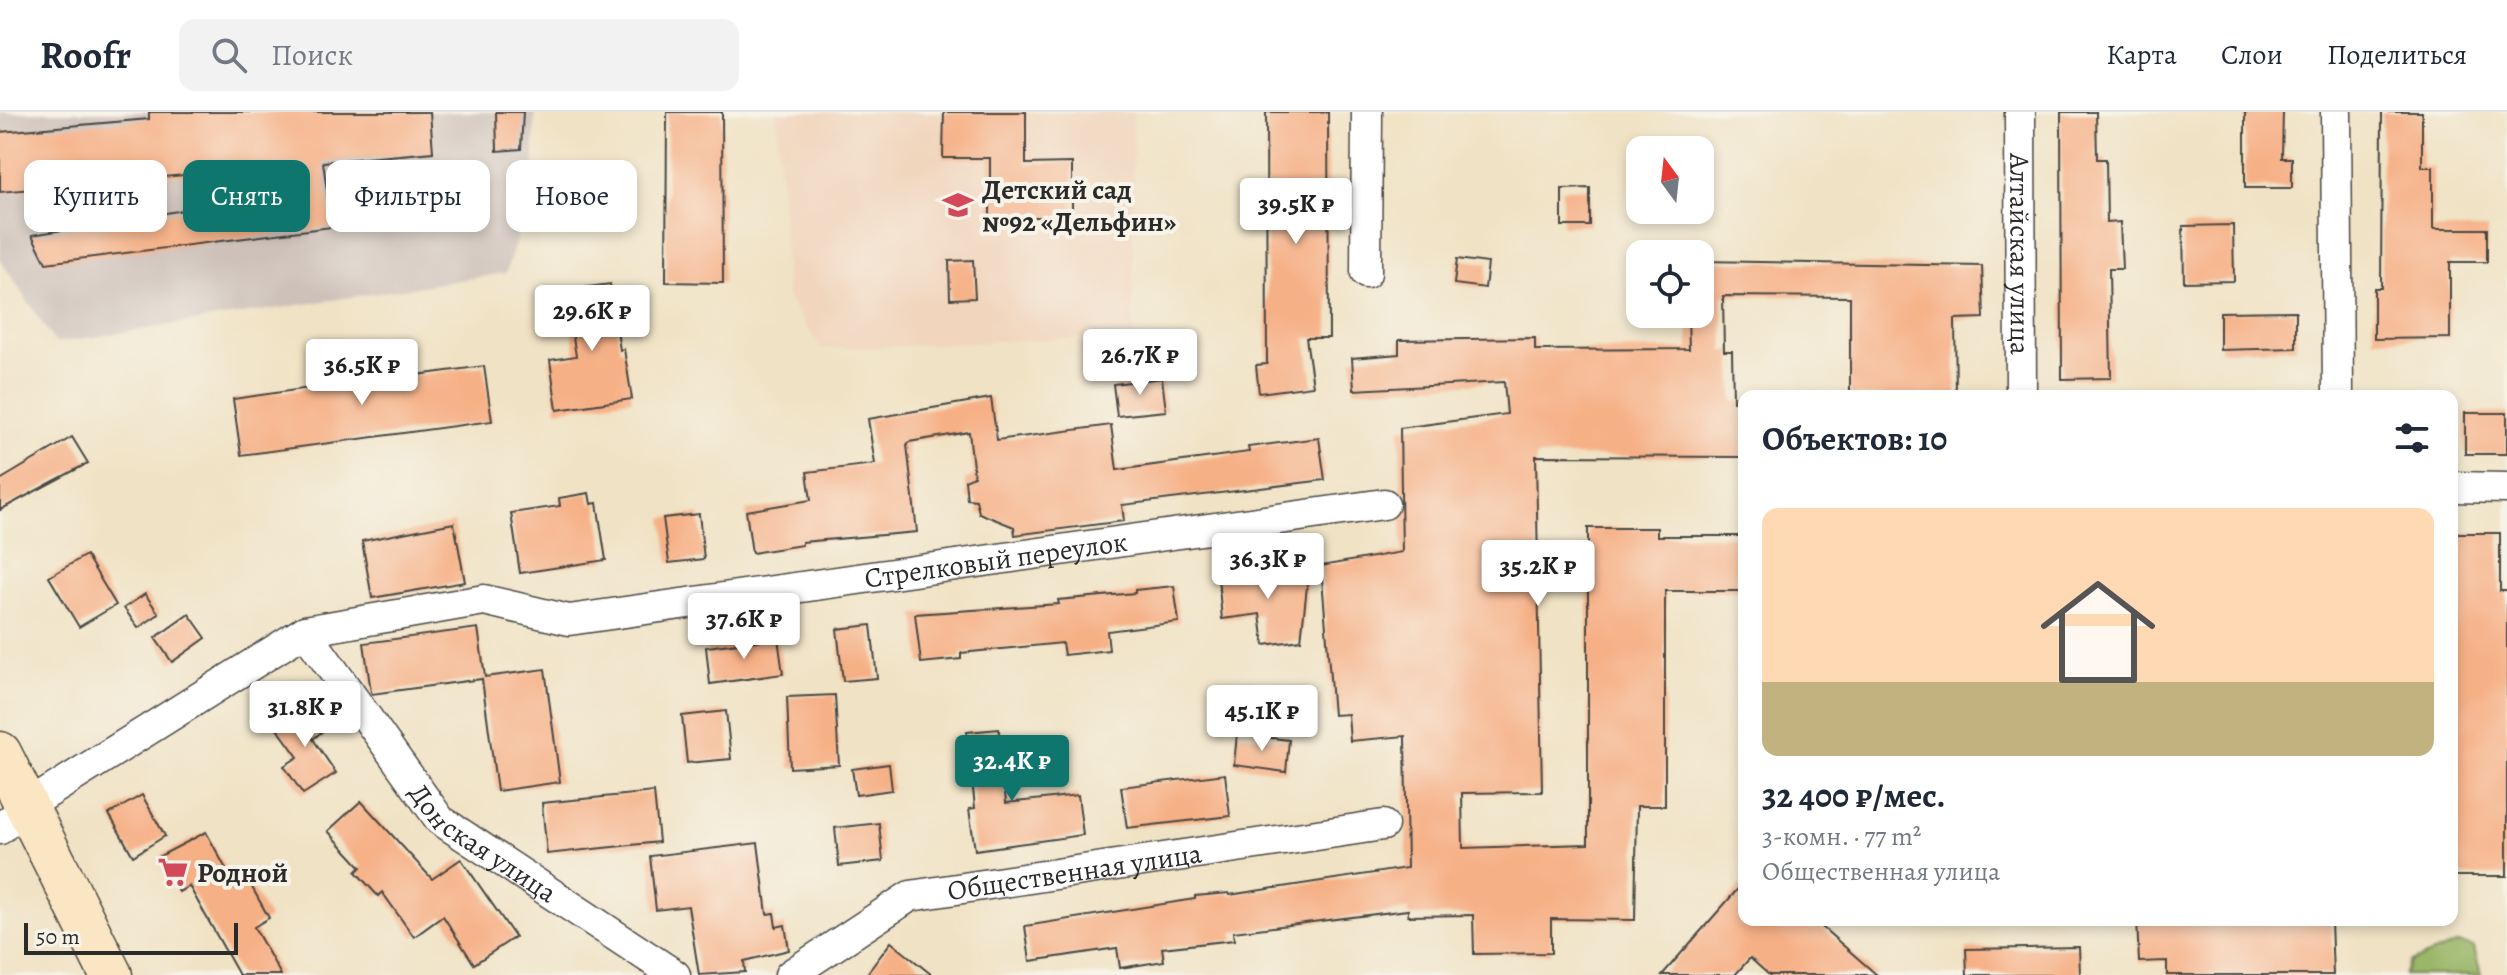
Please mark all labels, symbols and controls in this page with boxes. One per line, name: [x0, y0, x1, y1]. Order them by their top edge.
search box: [179, 19, 739, 91]
text: Roofr: [40, 29, 131, 81]
icon: search: [207, 33, 251, 77]
text: Поиск: [271, 35, 353, 75]
text: Карта: [2106, 36, 2177, 74]
text: Слои: [2221, 36, 2283, 74]
text: Поделиться: [2327, 36, 2467, 74]
north arrow: [1626, 136, 1714, 224]
map controls: [1626, 136, 1714, 328]
street label: Алтайская улица: [2000, 152, 2039, 355]
chip: Купить: [24, 160, 167, 232]
chip: Снять: [183, 160, 310, 232]
chip: Фильтры: [326, 160, 490, 232]
chip: Новое: [506, 160, 637, 232]
place label: Детский сад №92 «Дельфин»: [982, 171, 1176, 241]
pin: 39.5K ₽: [1222, 178, 1370, 246]
text: 39.5K ₽: [1258, 186, 1334, 221]
school or university icon: Детский сад №92 «Дельфин»: [941, 188, 975, 222]
button: locate: [1626, 240, 1714, 328]
pin: 29.6K ₽: [518, 285, 666, 353]
text: 29.6K ₽: [553, 293, 631, 328]
pin: 26.7K ₽: [1066, 329, 1214, 397]
text: 26.7K ₽: [1101, 337, 1179, 372]
pin: 36.5K ₽: [288, 339, 436, 407]
text: 36.5K ₽: [324, 347, 400, 382]
text: Объектов: 10: [1762, 415, 1947, 462]
icon: filters: [2390, 416, 2434, 460]
street label: Стрелковый переулок: [862, 523, 1130, 598]
pin: 36.3K ₽: [1194, 533, 1342, 601]
pin: 35.2K ₽: [1464, 540, 1612, 608]
text: 36.3K ₽: [1230, 541, 1306, 576]
text: 35.2K ₽: [1500, 548, 1576, 583]
icon: home: [2026, 560, 2170, 704]
pin: 37.6K ₽: [670, 593, 818, 661]
text: 37.6K ₽: [706, 601, 782, 636]
pin: 31.8K ₽: [231, 681, 379, 749]
pin: 45.1K ₽: [1188, 685, 1336, 753]
text: 31.8K ₽: [268, 689, 342, 724]
text: 45.1K ₽: [1225, 693, 1299, 728]
pin: 32.4K ₽: [938, 735, 1086, 803]
text: 32.4K ₽: [973, 743, 1051, 778]
text: 32 400 ₽/мес.: [1762, 772, 1946, 819]
street label: Донская улица: [400, 776, 564, 912]
text: 3-комн. · 77 m²: [1762, 819, 1921, 854]
street label: Общественная улица: [945, 834, 1204, 910]
place label: Родной: [197, 854, 288, 892]
text: Общественная улица: [1762, 854, 2000, 889]
supermarket icon: Родной: [156, 855, 190, 889]
scale bar: [24, 919, 238, 955]
text: 50 m: [36, 922, 80, 952]

